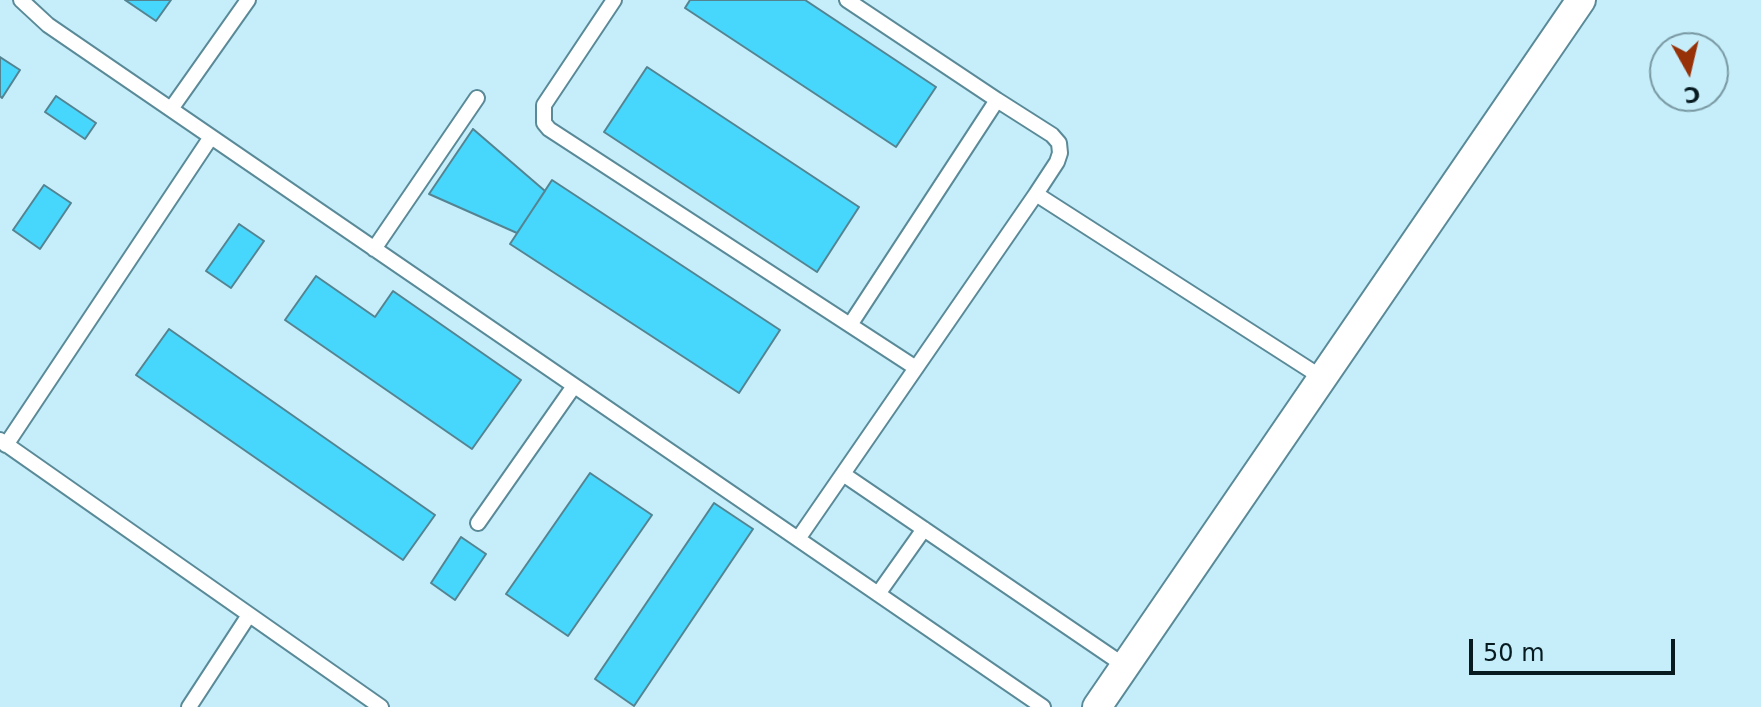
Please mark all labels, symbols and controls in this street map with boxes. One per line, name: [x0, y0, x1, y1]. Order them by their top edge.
north arrow: [1649, 32, 1729, 112]
text: С: [1682, 81, 1702, 108]
scale bar: [1473, 623, 1679, 673]
text: 50 m: [1483, 639, 1545, 667]

